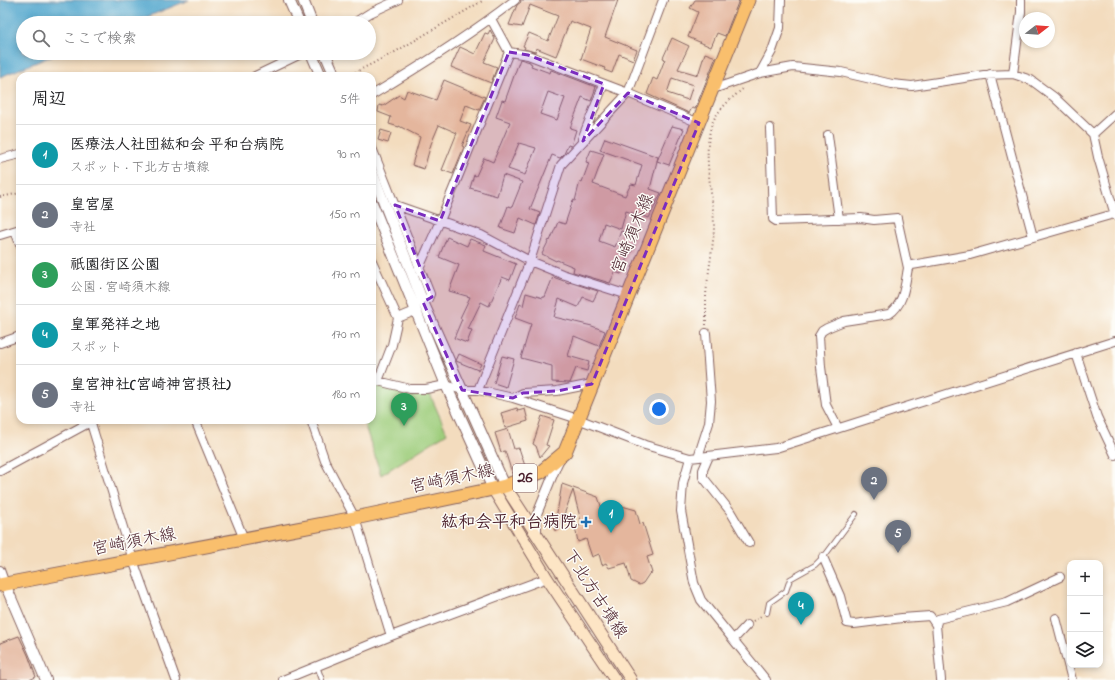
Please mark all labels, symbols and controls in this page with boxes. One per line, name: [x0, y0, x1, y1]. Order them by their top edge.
north arrow: [1019, 12, 1055, 48]
search box: [16, 16, 376, 60]
icon: search: [30, 27, 52, 49]
text: ここで検索: [62, 28, 137, 50]
text: 周辺: [32, 87, 66, 112]
text: 5件: [340, 90, 360, 109]
text: 医療法人社団紘和会 平和台病院: [70, 134, 284, 156]
text: 1: [43, 145, 47, 164]
text: 90 m: [337, 145, 360, 164]
text: スポット · 下北方古墳線: [70, 158, 209, 177]
street label: 宮崎須木線: [605, 190, 661, 278]
text: 皇宮屋: [70, 194, 115, 216]
text: 2: [42, 205, 48, 224]
text: 150 m: [329, 205, 360, 224]
text: 寺社: [70, 218, 96, 237]
text: 祇園街区公園: [70, 254, 160, 276]
text: 3: [42, 265, 48, 284]
text: 170 m: [332, 265, 360, 284]
text: 公園 · 宮崎須木線: [70, 278, 170, 297]
text: 皇軍発祥之地: [70, 314, 160, 336]
text: 4: [42, 325, 48, 344]
text: 170 m: [332, 325, 360, 344]
text: スポット: [70, 338, 122, 357]
text: 皇宮神社(宮崎神宮摂社): [70, 374, 231, 396]
text: 5: [41, 385, 49, 404]
text: 180 m: [332, 385, 360, 404]
pin: 3: [391, 393, 417, 426]
text: 寺社: [70, 398, 96, 417]
your location: [649, 399, 669, 419]
street label: 宮崎須木線: [408, 458, 496, 500]
road number: 26: [513, 464, 537, 492]
pin: 2: [861, 467, 887, 500]
pin: 1: [598, 500, 624, 533]
place label: 紘和会平和台病院: [441, 510, 577, 535]
marker: 紘和会平和台病院: [580, 516, 592, 528]
pin: 5: [885, 520, 911, 553]
street label: 宮崎須木線: [90, 522, 178, 562]
street label: 下北方古墳線: [557, 544, 633, 644]
map controls: [1067, 560, 1103, 668]
button: +: [1067, 560, 1103, 596]
pin: 4: [788, 592, 814, 625]
button: −: [1067, 596, 1103, 632]
button: layers: [1067, 632, 1103, 668]

